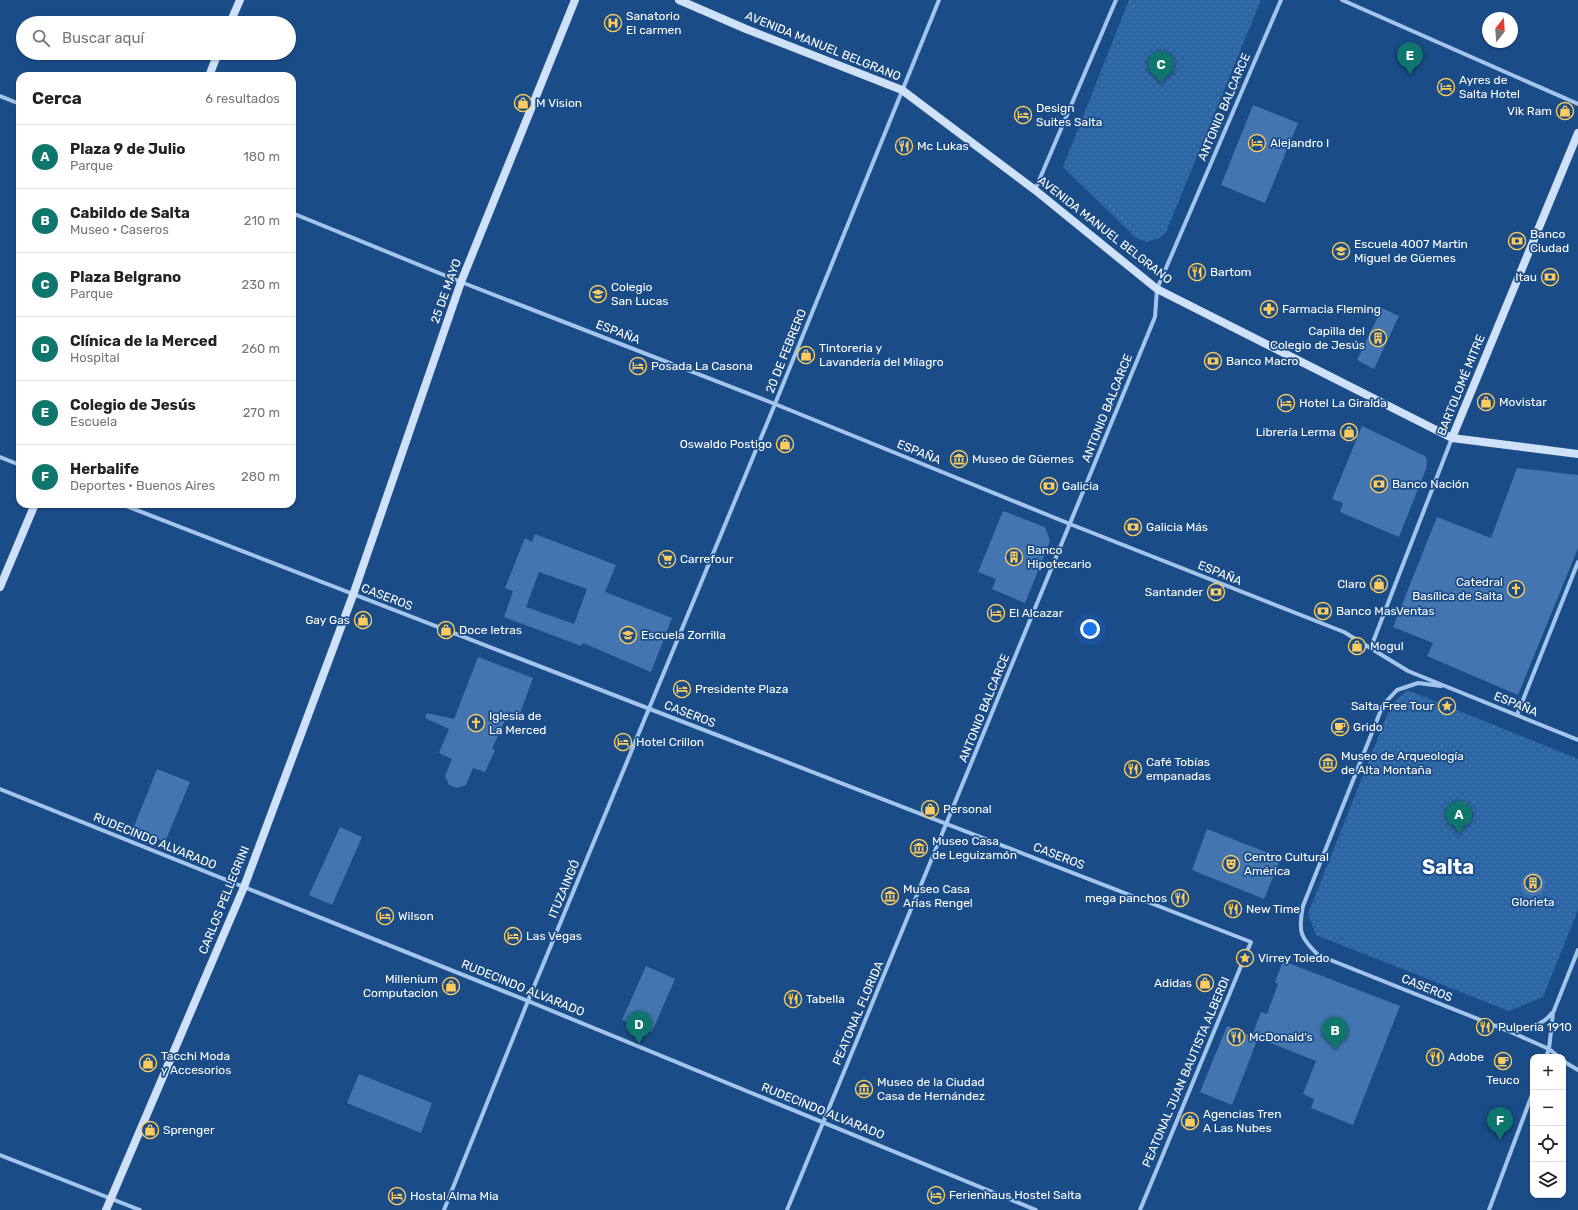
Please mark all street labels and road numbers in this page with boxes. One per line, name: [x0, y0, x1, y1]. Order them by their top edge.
street label: AVENIDA MANUEL BELGRANO: [743, 8, 903, 84]
street label: ANTONIO BALCARCE: [1195, 51, 1253, 163]
street label: AVENIDA MANUEL BELGRANO: [1035, 173, 1175, 287]
street label: 25 DE MAYO: [428, 257, 464, 325]
street label: 20 DE FEBRERO: [763, 307, 809, 395]
street label: ESPAÑA: [594, 317, 642, 347]
street label: BARTOLOMÉ MITRE: [1434, 332, 1488, 438]
street label: ANTONIO BALCARCE: [1079, 352, 1135, 464]
street label: ESPAÑA: [895, 437, 943, 467]
street label: ESPAÑA: [1196, 558, 1244, 588]
street label: CASEROS: [359, 581, 415, 613]
street label: ANTONIO BALCARCE: [956, 652, 1012, 764]
street label: ESPAÑA: [1492, 689, 1540, 719]
street label: CASEROS: [662, 698, 718, 730]
street label: RUDECINDO ALVARADO: [91, 810, 219, 872]
street label: CASEROS: [1031, 840, 1087, 872]
street label: CARLOS PELLEGRINI: [196, 844, 252, 956]
street label: ITUZAINGÓ: [545, 858, 583, 920]
street label: RUDECINDO ALVARADO: [459, 957, 587, 1019]
street label: PEATONAL FLORIDA: [830, 959, 886, 1067]
street label: CASEROS: [1399, 971, 1455, 1005]
street label: PEATONAL JUAN BAUTISTA ALBERDI: [1139, 975, 1233, 1169]
street label: RUDECINDO ALVARADO: [759, 1080, 887, 1142]

